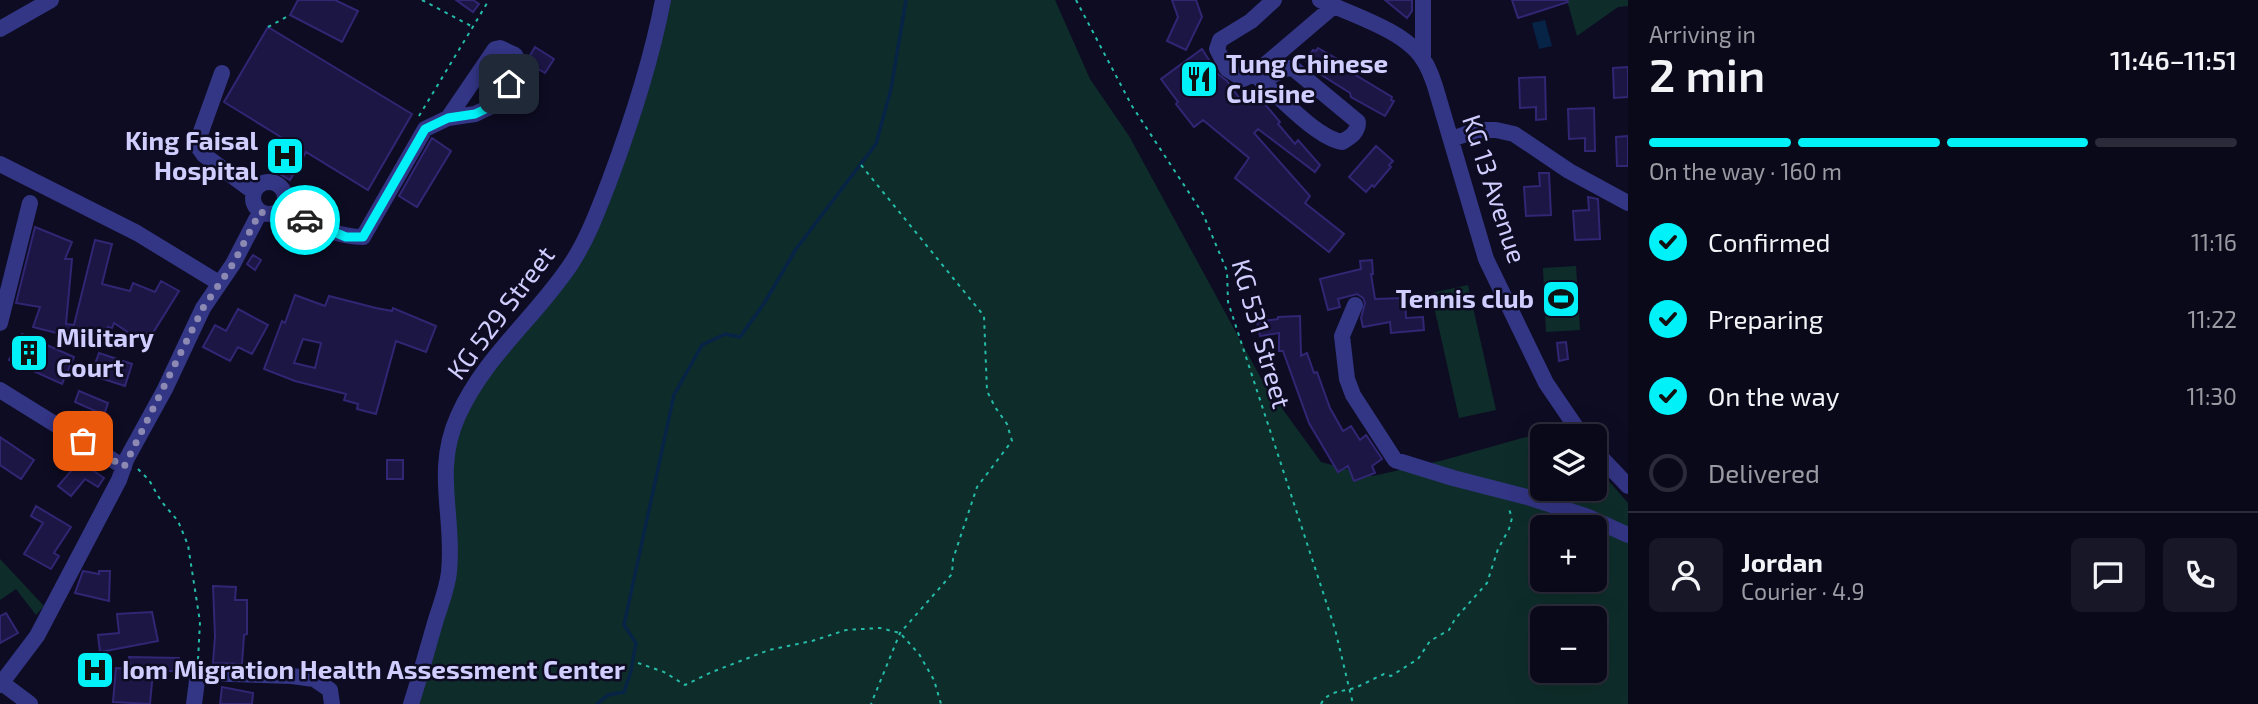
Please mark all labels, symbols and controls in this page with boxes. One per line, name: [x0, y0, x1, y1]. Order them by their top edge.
text: Arriving in: [1649, 20, 1756, 48]
text: 11:46–11:51: [2110, 44, 2237, 75]
text: 2 min: [1649, 46, 1765, 101]
place label: Tung Chinese Cuisine: [1226, 47, 1388, 108]
pin: [479, 54, 539, 114]
restaurant icon: Tung Chinese Cuisine: [1178, 58, 1220, 100]
icon: home: [490, 65, 528, 103]
street label: KG 13 Avenue: [1457, 111, 1534, 267]
place label: King Faisal Hospital: [125, 124, 258, 185]
hospital icon: King Faisal Hospital: [264, 135, 306, 177]
text: On the way · 160 m: [1649, 157, 1842, 185]
courier: [270, 185, 340, 255]
icon: car: [286, 201, 324, 239]
icon: check: [1649, 223, 1687, 261]
text: Confirmed: [1708, 226, 1831, 257]
text: 11:16: [2191, 228, 2237, 256]
street label: KG 529 Street: [440, 239, 560, 385]
street label: KG 531 Street: [1226, 255, 1299, 412]
sports icon: Tennis club: [1540, 278, 1582, 320]
place label: Tennis club: [1396, 282, 1534, 313]
icon: check: [1649, 300, 1687, 338]
text: Preparing: [1708, 303, 1823, 334]
text: 11:22: [2187, 305, 2237, 333]
place label: Military Court: [56, 321, 154, 382]
building icon: Military Court: [8, 332, 50, 374]
icon: check: [1649, 377, 1687, 415]
text: On the way: [1708, 380, 1839, 411]
text: 11:30: [2187, 382, 2237, 410]
pin: [53, 411, 113, 471]
icon: bag: [64, 422, 102, 460]
map controls: [1530, 424, 1607, 683]
button: layers: [1530, 424, 1607, 501]
text: Delivered: [1708, 457, 1820, 488]
button: +: [1530, 515, 1607, 592]
button: person: [1649, 538, 1723, 612]
button: chat: [2071, 538, 2145, 612]
button: phone: [2163, 538, 2237, 612]
text: Jordan: [1741, 546, 1823, 577]
text: Courier · 4.9: [1741, 577, 1865, 605]
button: −: [1530, 606, 1607, 683]
hospital icon: Iom Migration Health Assessment Center: [74, 649, 116, 691]
place label: Iom Migration Health Assessment Center: [122, 653, 625, 684]

